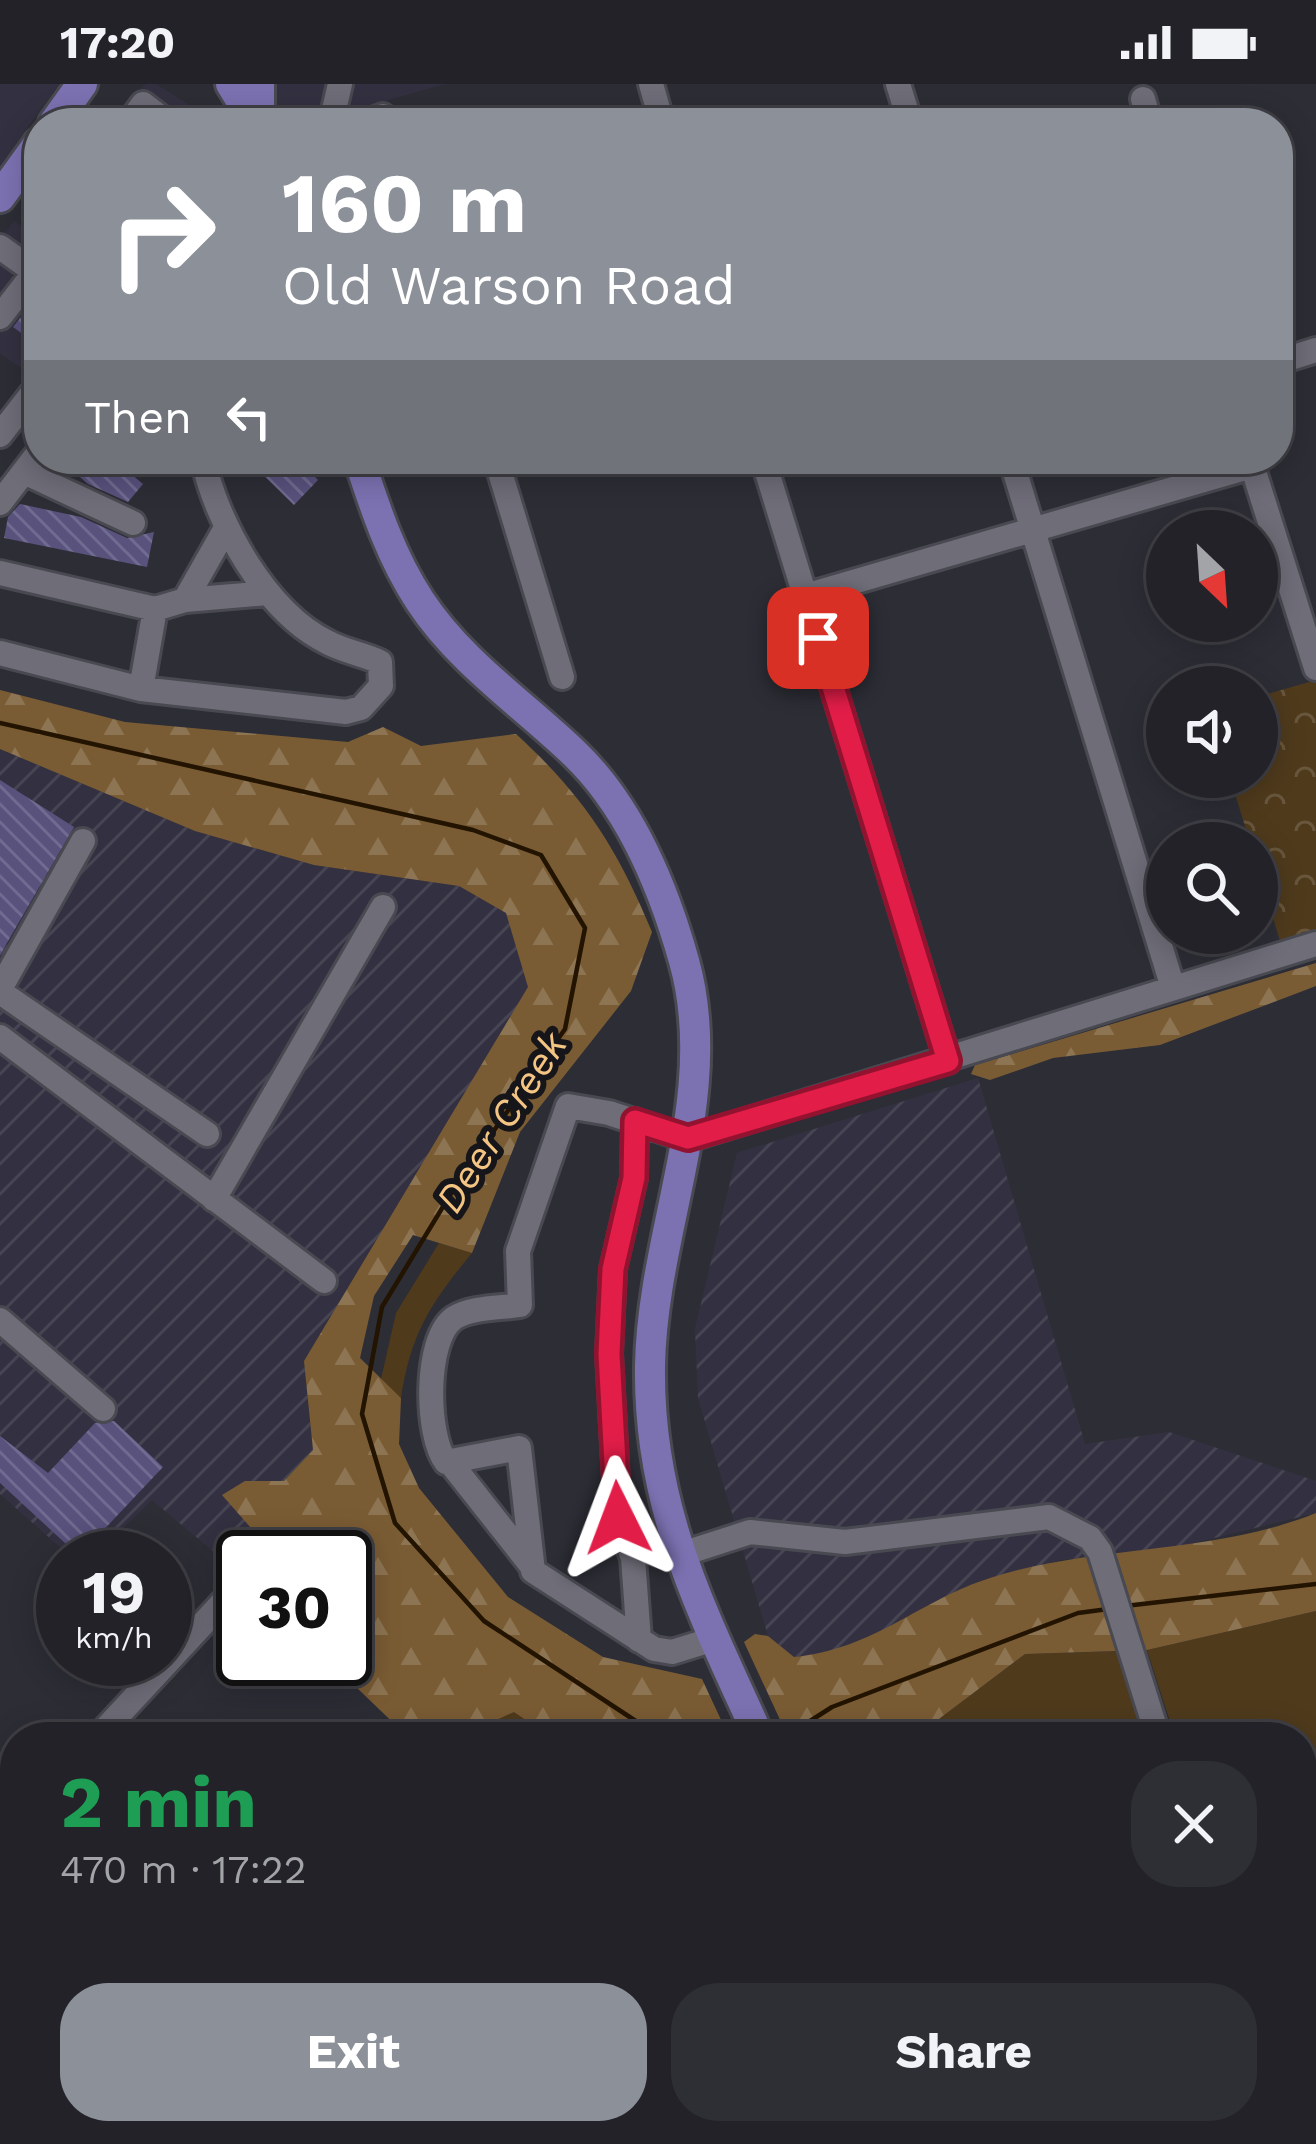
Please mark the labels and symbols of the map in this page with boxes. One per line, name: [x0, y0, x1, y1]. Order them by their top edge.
north arrow: [1146, 510, 1278, 642]
pin: [767, 587, 869, 689]
water label: Deer Creek: [426, 1022, 577, 1221]
position arrow: [555, 1455, 681, 1581]
speed limit sign: 30: [216, 1530, 372, 1686]

